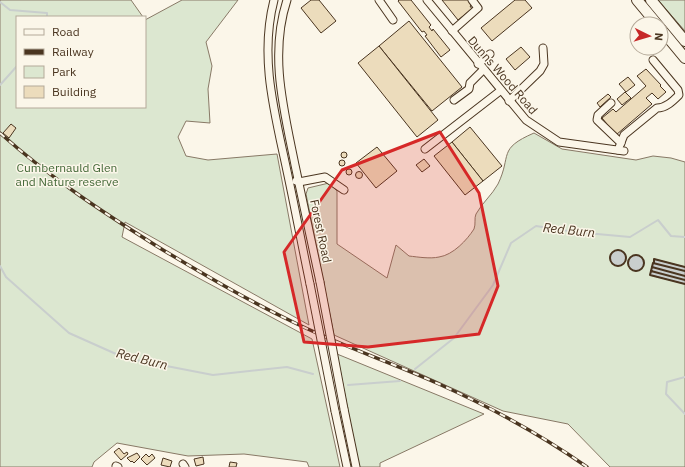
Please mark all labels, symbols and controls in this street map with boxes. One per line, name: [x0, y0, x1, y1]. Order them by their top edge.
legend: [16, 16, 146, 108]
north arrow: [629, 16, 669, 56]
text: Road: [52, 24, 80, 39]
text: N: [652, 32, 666, 41]
street label: Dunns Wood Road: [465, 33, 541, 117]
text: Railway: [52, 44, 94, 59]
text: Park: [52, 64, 77, 79]
text: Building: [52, 84, 97, 99]
park label: Cumbernauld Glen and Nature reserve: [16, 160, 119, 189]
street label: Forest Road: [307, 198, 335, 264]
water label: Red Burn: [542, 219, 596, 241]
water label: Red Burn: [114, 344, 170, 374]

